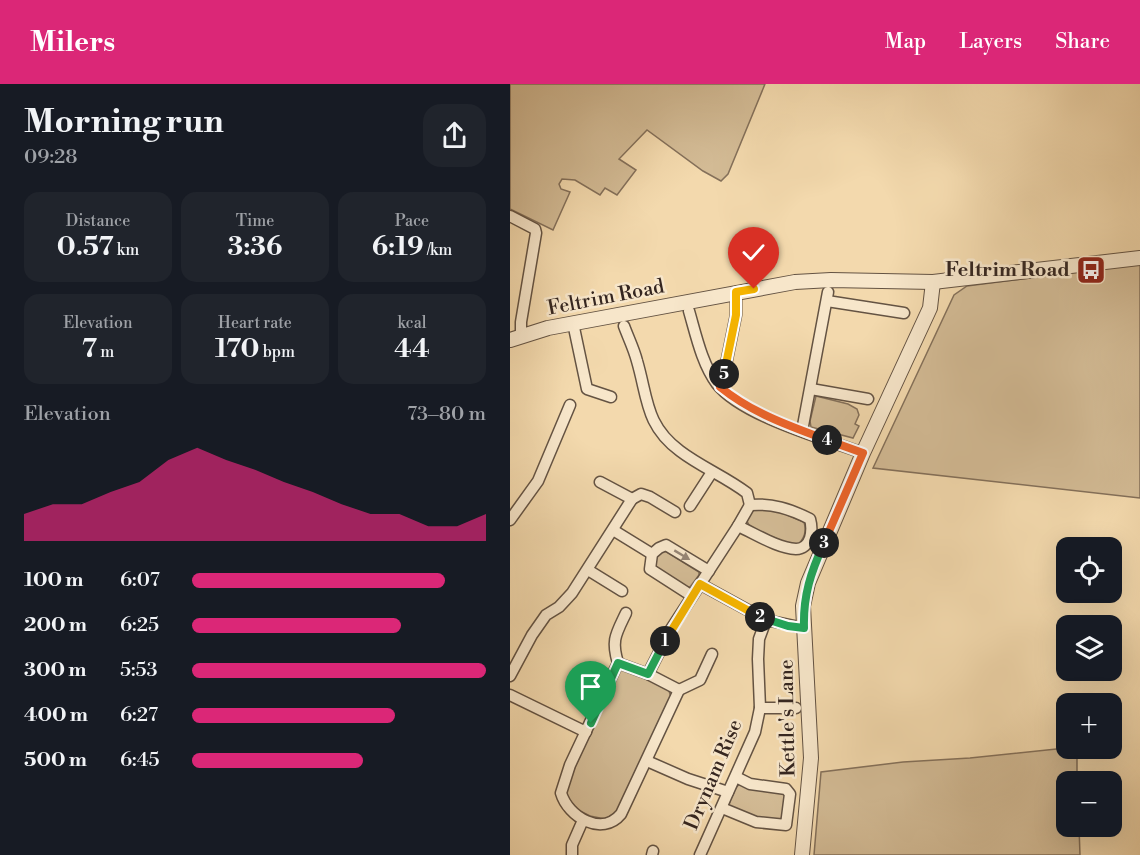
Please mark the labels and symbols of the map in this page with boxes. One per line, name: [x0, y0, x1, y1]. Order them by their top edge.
pin: [728, 227, 779, 289]
bus stop icon: Feltrim Road: [1075, 254, 1107, 286]
place label: Feltrim Road: [945, 258, 1070, 283]
street label: Feltrim Road: [545, 274, 667, 322]
pin: 5: [709, 359, 739, 389]
pin: 4: [812, 425, 842, 455]
pin: 3: [809, 528, 839, 558]
one-way arrow: [674, 550, 690, 561]
pin: 2: [745, 602, 775, 632]
pin: 1: [650, 626, 680, 656]
street label: Kettle's Lane: [774, 659, 802, 777]
pin: [565, 661, 616, 723]
street label: Drynam Rise: [680, 716, 748, 834]

